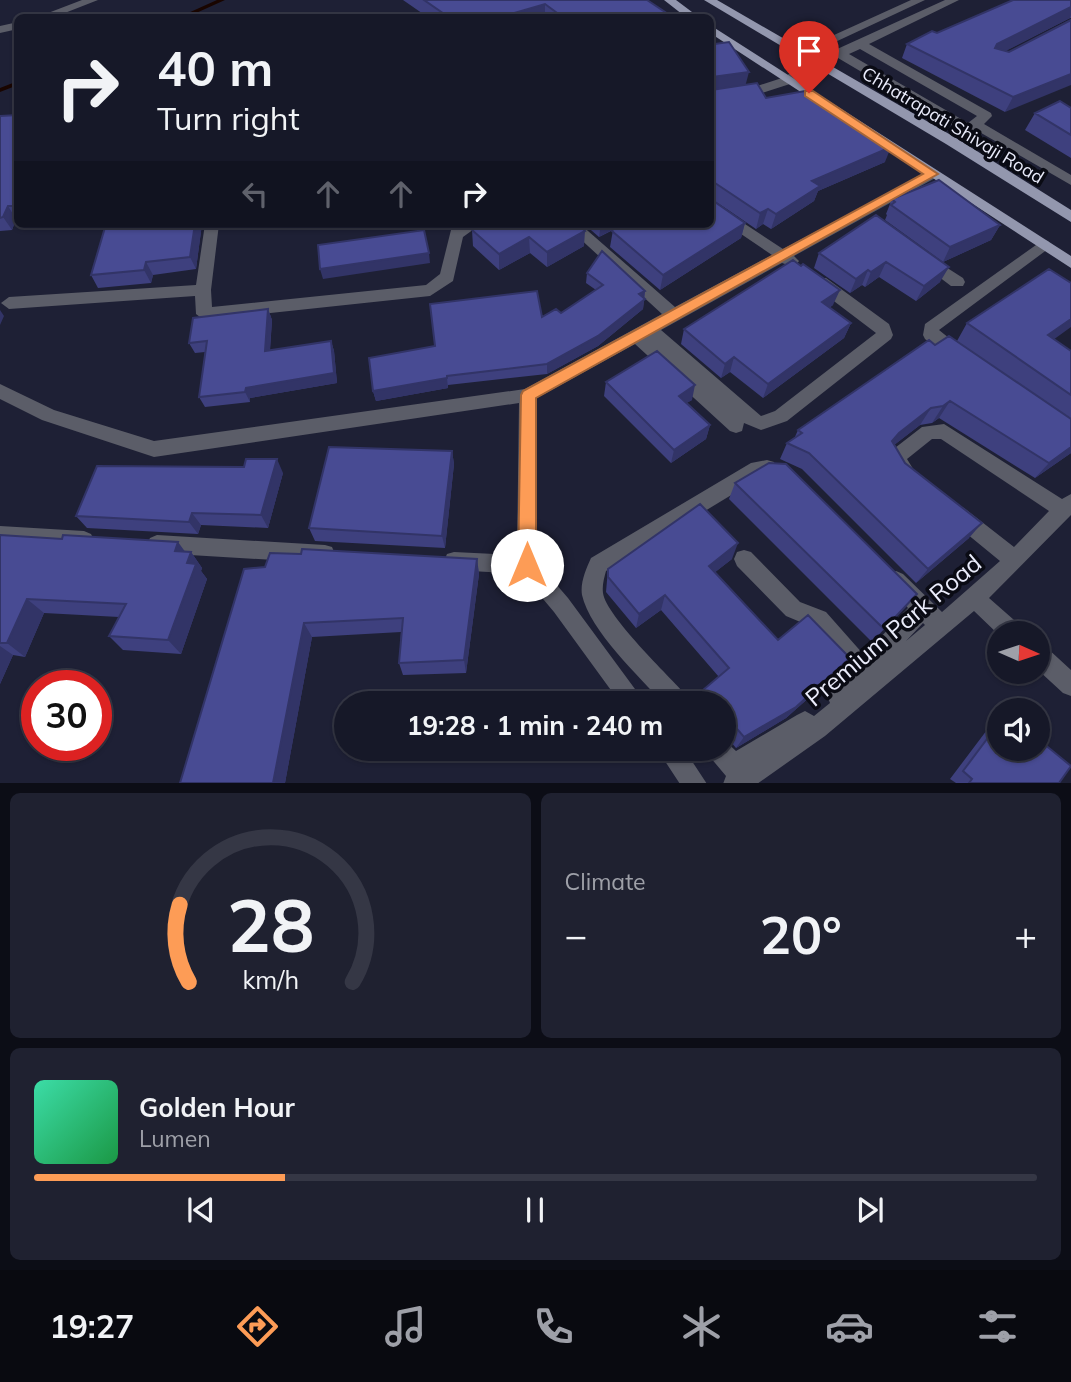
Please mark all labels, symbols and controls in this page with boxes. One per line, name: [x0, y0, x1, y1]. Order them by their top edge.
pin: [779, 21, 839, 93]
icon: arrive: [790, 32, 828, 70]
text: 40 m: [157, 37, 273, 98]
icon: right: [42, 42, 133, 133]
street label: Chhatrapati Shivaji Road: [858, 62, 1048, 188]
text: Turn right: [157, 98, 300, 138]
icon: left: [236, 175, 274, 213]
icon: ahead: [309, 175, 347, 213]
icon: ahead: [382, 175, 420, 213]
icon: right: [455, 175, 493, 213]
position arrow: [490, 528, 564, 602]
street label: Premium Park Road: [799, 548, 987, 712]
north arrow: [987, 621, 1050, 684]
map controls: [987, 621, 1050, 761]
speed limit sign: 30: [21, 670, 112, 761]
button: sound: [987, 698, 1050, 761]
text: 19:28 · 1 min · 240 m: [407, 709, 663, 742]
text: Climate: [565, 867, 646, 896]
text: 28: [227, 879, 314, 970]
text: 20°: [760, 902, 842, 967]
text: −: [565, 911, 587, 959]
text: +: [1014, 911, 1037, 959]
text: km/h: [242, 963, 299, 994]
text: Golden Hour: [139, 1091, 295, 1124]
text: Lumen: [139, 1124, 211, 1153]
icon: previous: [182, 1191, 220, 1229]
icon: pause: [516, 1191, 554, 1229]
icon: next: [851, 1191, 889, 1229]
icon: directions: [233, 1302, 282, 1351]
icon: music: [381, 1302, 430, 1351]
icon: phone: [529, 1302, 578, 1351]
icon: climate: [677, 1302, 726, 1351]
icon: car: [825, 1302, 874, 1351]
icon: filters: [973, 1302, 1022, 1351]
text: 19:27: [49, 1306, 134, 1346]

